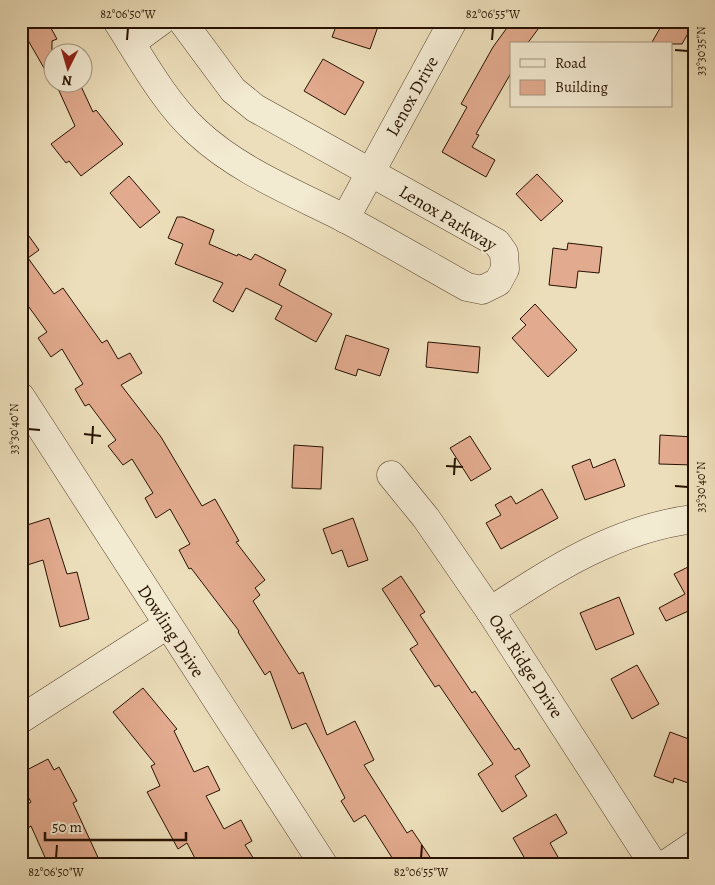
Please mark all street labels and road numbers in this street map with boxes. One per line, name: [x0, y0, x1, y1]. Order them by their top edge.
street label: Lenox Drive: [380, 52, 444, 140]
street label: Lenox Parkway: [395, 179, 502, 257]
street label: Dowling Drive: [132, 580, 210, 682]
street label: Oak Ridge Drive: [483, 609, 569, 723]

